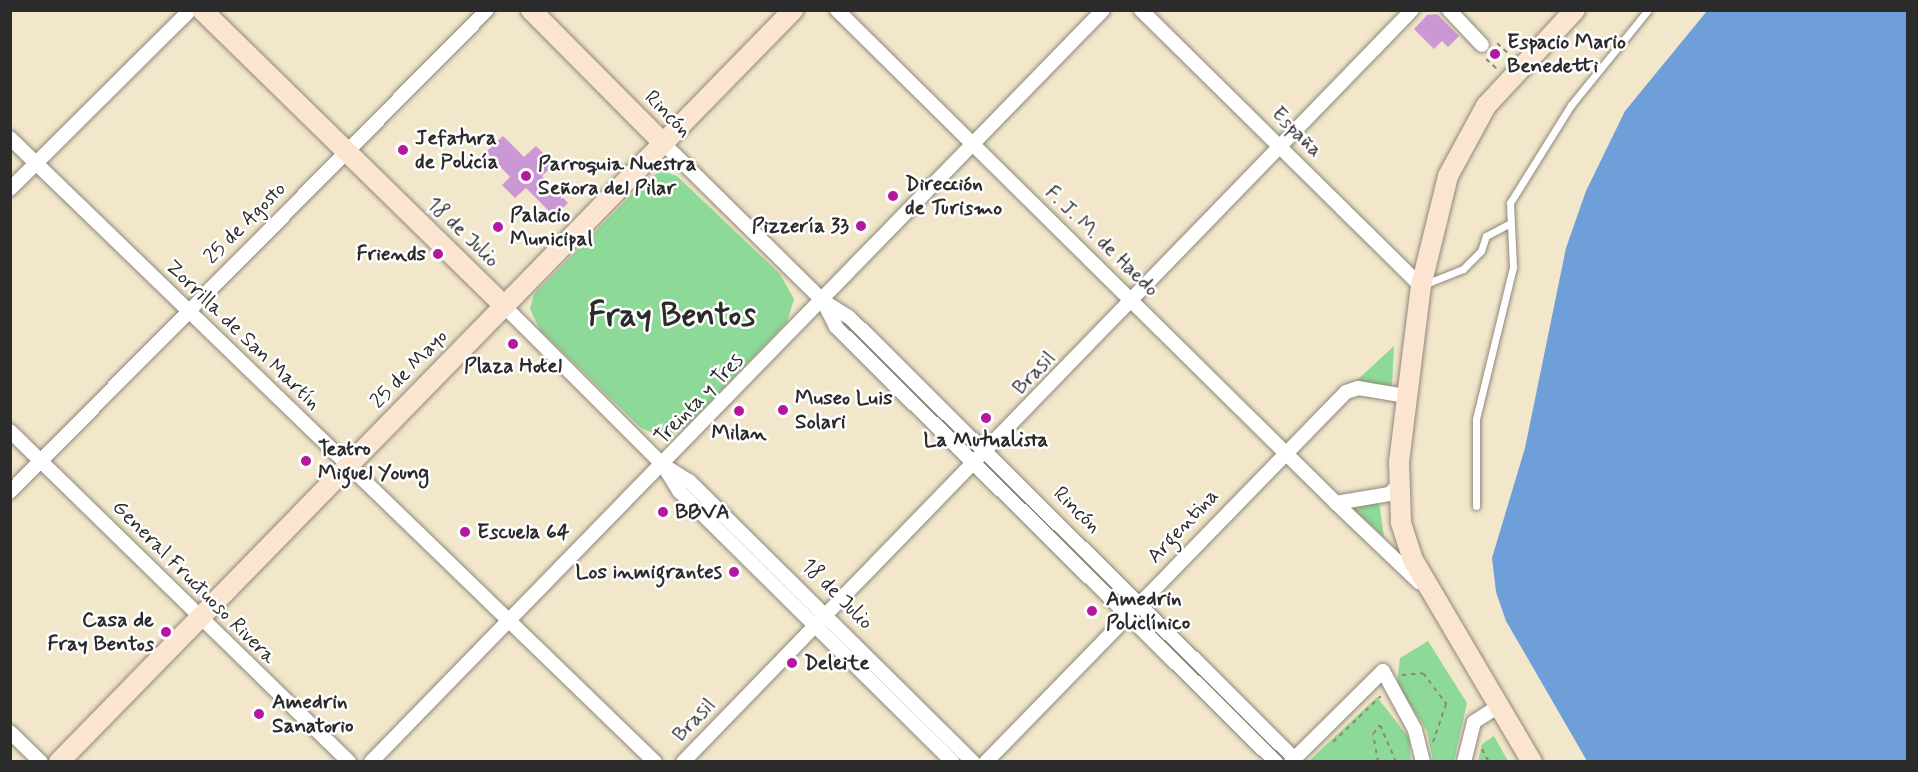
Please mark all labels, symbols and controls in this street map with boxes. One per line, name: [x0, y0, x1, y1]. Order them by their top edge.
place label: Espacio Mario Benedetti: [1507, 29, 1626, 79]
marker: Espacio Mario Benedetti: [1488, 47, 1502, 61]
street label: Rincón: [639, 85, 697, 143]
street label: España: [1266, 101, 1328, 163]
place label: Jefatura de Policía: [415, 125, 497, 175]
marker: Jefatura de Policía: [396, 143, 410, 157]
place label: Parroquia Nuestra Señora del Pilar: [538, 151, 697, 201]
marker: Parroquia Nuestra Señora del Pilar: [519, 169, 533, 183]
place label: Dirección de Turismo: [905, 171, 996, 221]
street label: 25 de Agosto: [198, 176, 292, 270]
street label: F. J. M. de Haedo: [1039, 180, 1165, 302]
marker: Dirección de Turismo: [886, 189, 900, 203]
street label: 18 de Julio: [420, 190, 506, 274]
place label: Palacio Municipal: [510, 202, 593, 252]
place label: Pizzería 33: [752, 213, 849, 239]
marker: Pizzería 33: [854, 219, 868, 233]
marker: Palacio Municipal: [491, 220, 505, 234]
place label: Friends: [356, 241, 426, 267]
marker: Friends: [431, 247, 445, 261]
street label: Zorrilla de San Martín: [160, 254, 326, 416]
district label: Fray Bentos: [587, 297, 757, 337]
street label: 25 de Mayo: [365, 324, 453, 414]
marker: Plaza Hotel: [506, 337, 520, 351]
street label: Brasil: [1007, 346, 1061, 400]
street label: Treinta y Tres: [649, 348, 749, 450]
place label: Plaza Hotel: [464, 353, 562, 379]
place label: Museo Luis Solari: [795, 385, 893, 435]
marker: Museo Luis Solari: [776, 403, 790, 417]
marker: Milan: [732, 404, 746, 418]
marker: La Mutualista: [979, 411, 993, 425]
place label: Milan: [712, 420, 766, 446]
place label: La Mutualista: [923, 427, 1049, 453]
place label: Teatro Miguel Young: [318, 436, 429, 486]
marker: Teatro Miguel Young: [299, 454, 313, 468]
street label: Rincón: [1048, 481, 1106, 539]
street label: Argentina: [1142, 483, 1224, 569]
street label: General Fructuoso Rivera: [106, 494, 282, 670]
place label: BBVA: [675, 499, 730, 525]
marker: BBVA: [656, 505, 670, 519]
place label: Escuela 64: [477, 519, 570, 545]
marker: Escuela 64: [458, 525, 472, 539]
street label: 18 de Julio: [794, 551, 880, 637]
place label: Los inmigrantes: [572, 559, 722, 585]
marker: Los inmigrantes: [727, 565, 741, 579]
place label: Amedrin Policlínico: [1106, 586, 1190, 636]
marker: Amedrin Policlínico: [1083, 602, 1101, 620]
place label: Casa de Fray Bentos: [46, 607, 154, 657]
marker: Casa de Fray Bentos: [159, 625, 173, 639]
place label: Deleite: [804, 650, 870, 676]
marker: Deleite: [785, 656, 799, 670]
place label: Amedrin Sanatorio: [272, 689, 354, 739]
street label: Brasil: [667, 693, 721, 747]
marker: Amedrin Sanatorio: [250, 705, 268, 723]

